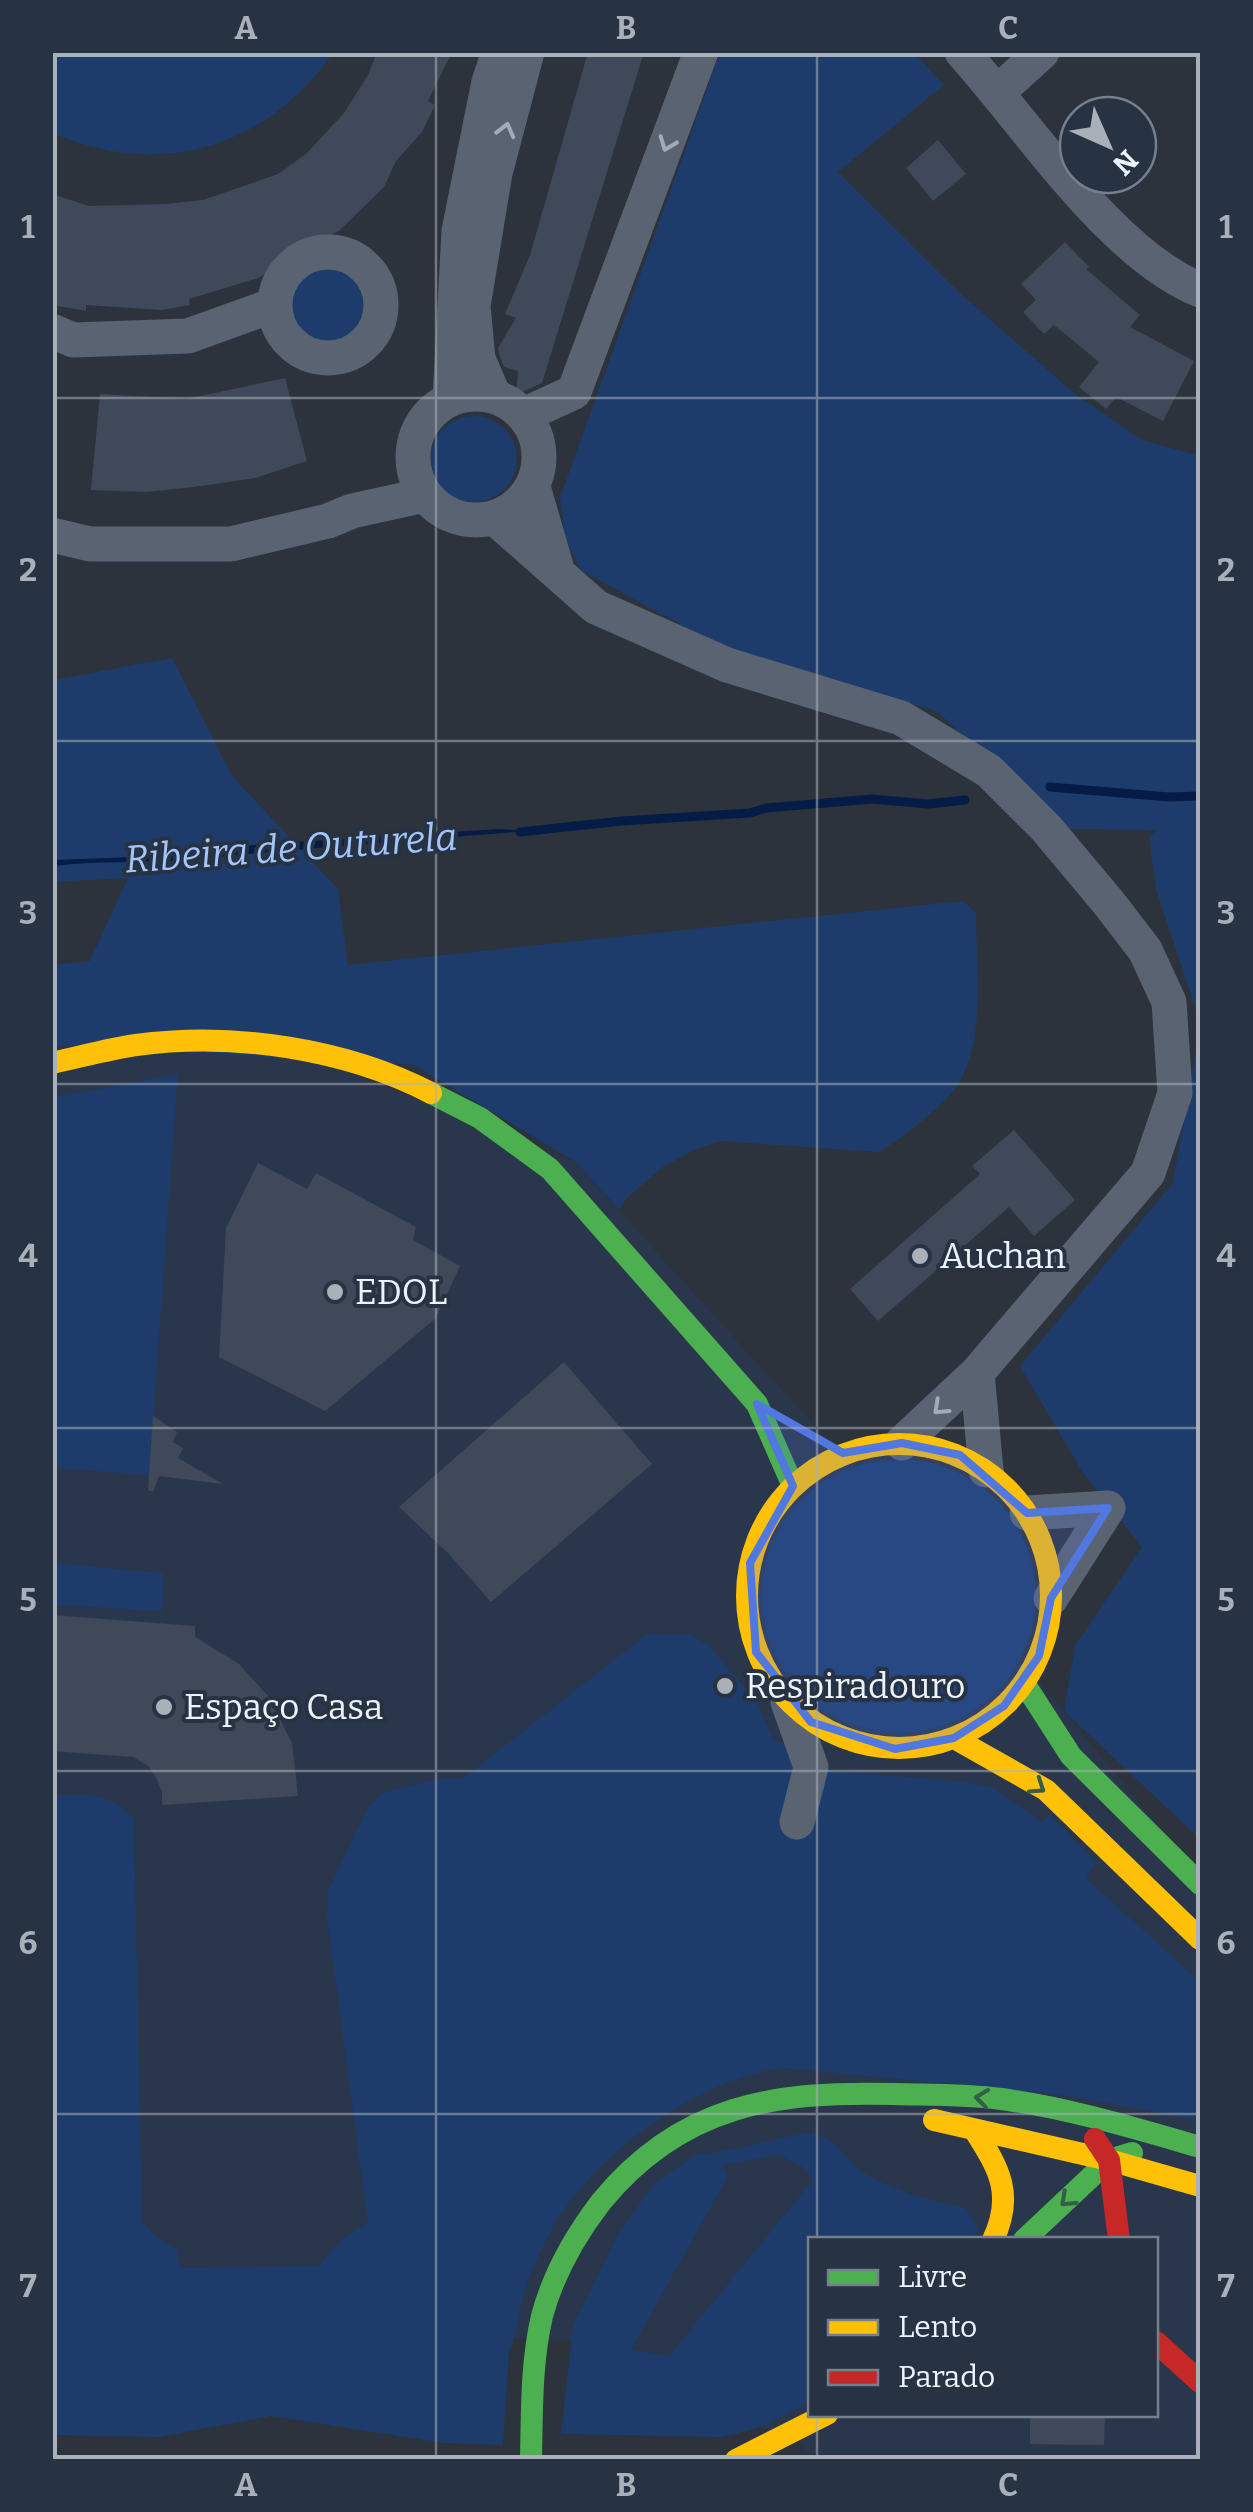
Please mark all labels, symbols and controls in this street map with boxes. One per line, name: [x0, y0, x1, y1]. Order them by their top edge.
text: A: [235, 9, 258, 47]
text: B: [616, 9, 636, 47]
text: C: [998, 9, 1018, 47]
north arrow: [1058, 95, 1158, 195]
one-way arrow: [495, 122, 516, 139]
one-way arrow: [658, 134, 679, 151]
text: N: [1106, 143, 1145, 182]
text: 1: [21, 208, 35, 246]
text: 1: [1219, 208, 1233, 246]
text: 2: [19, 551, 37, 589]
text: 2: [1217, 551, 1235, 589]
water label: Ribeira de Outurela: [123, 813, 459, 883]
text: 3: [19, 894, 37, 932]
text: 3: [1217, 894, 1235, 932]
place label: Auchan: [940, 1235, 1066, 1277]
text: 4: [18, 1237, 38, 1275]
text: 4: [1216, 1237, 1236, 1275]
marker: Auchan: [909, 1245, 931, 1267]
place label: EDOL: [355, 1271, 447, 1313]
marker: EDOL: [324, 1281, 346, 1303]
one-way arrow: [933, 1396, 952, 1414]
text: 5: [19, 1581, 37, 1619]
text: 5: [1217, 1581, 1235, 1619]
place label: Respiradouro: [745, 1665, 965, 1707]
marker: Respiradouro: [714, 1675, 736, 1697]
place label: Espaço Casa: [184, 1686, 383, 1728]
marker: Espaço Casa: [153, 1696, 175, 1718]
one-way arrow: [1027, 1775, 1045, 1794]
text: 6: [19, 1924, 38, 1962]
text: 6: [1217, 1924, 1236, 1962]
one-way arrow: [974, 2088, 990, 2109]
one-way arrow: [1060, 2188, 1079, 2206]
legend: [808, 2237, 1158, 2417]
text: Livre: [898, 2259, 967, 2295]
text: 7: [19, 2267, 37, 2305]
text: 7: [1217, 2267, 1235, 2305]
text: Lento: [898, 2309, 977, 2345]
text: Parado: [898, 2359, 995, 2395]
text: A: [235, 2466, 258, 2504]
text: B: [616, 2466, 636, 2504]
text: C: [998, 2466, 1018, 2504]

